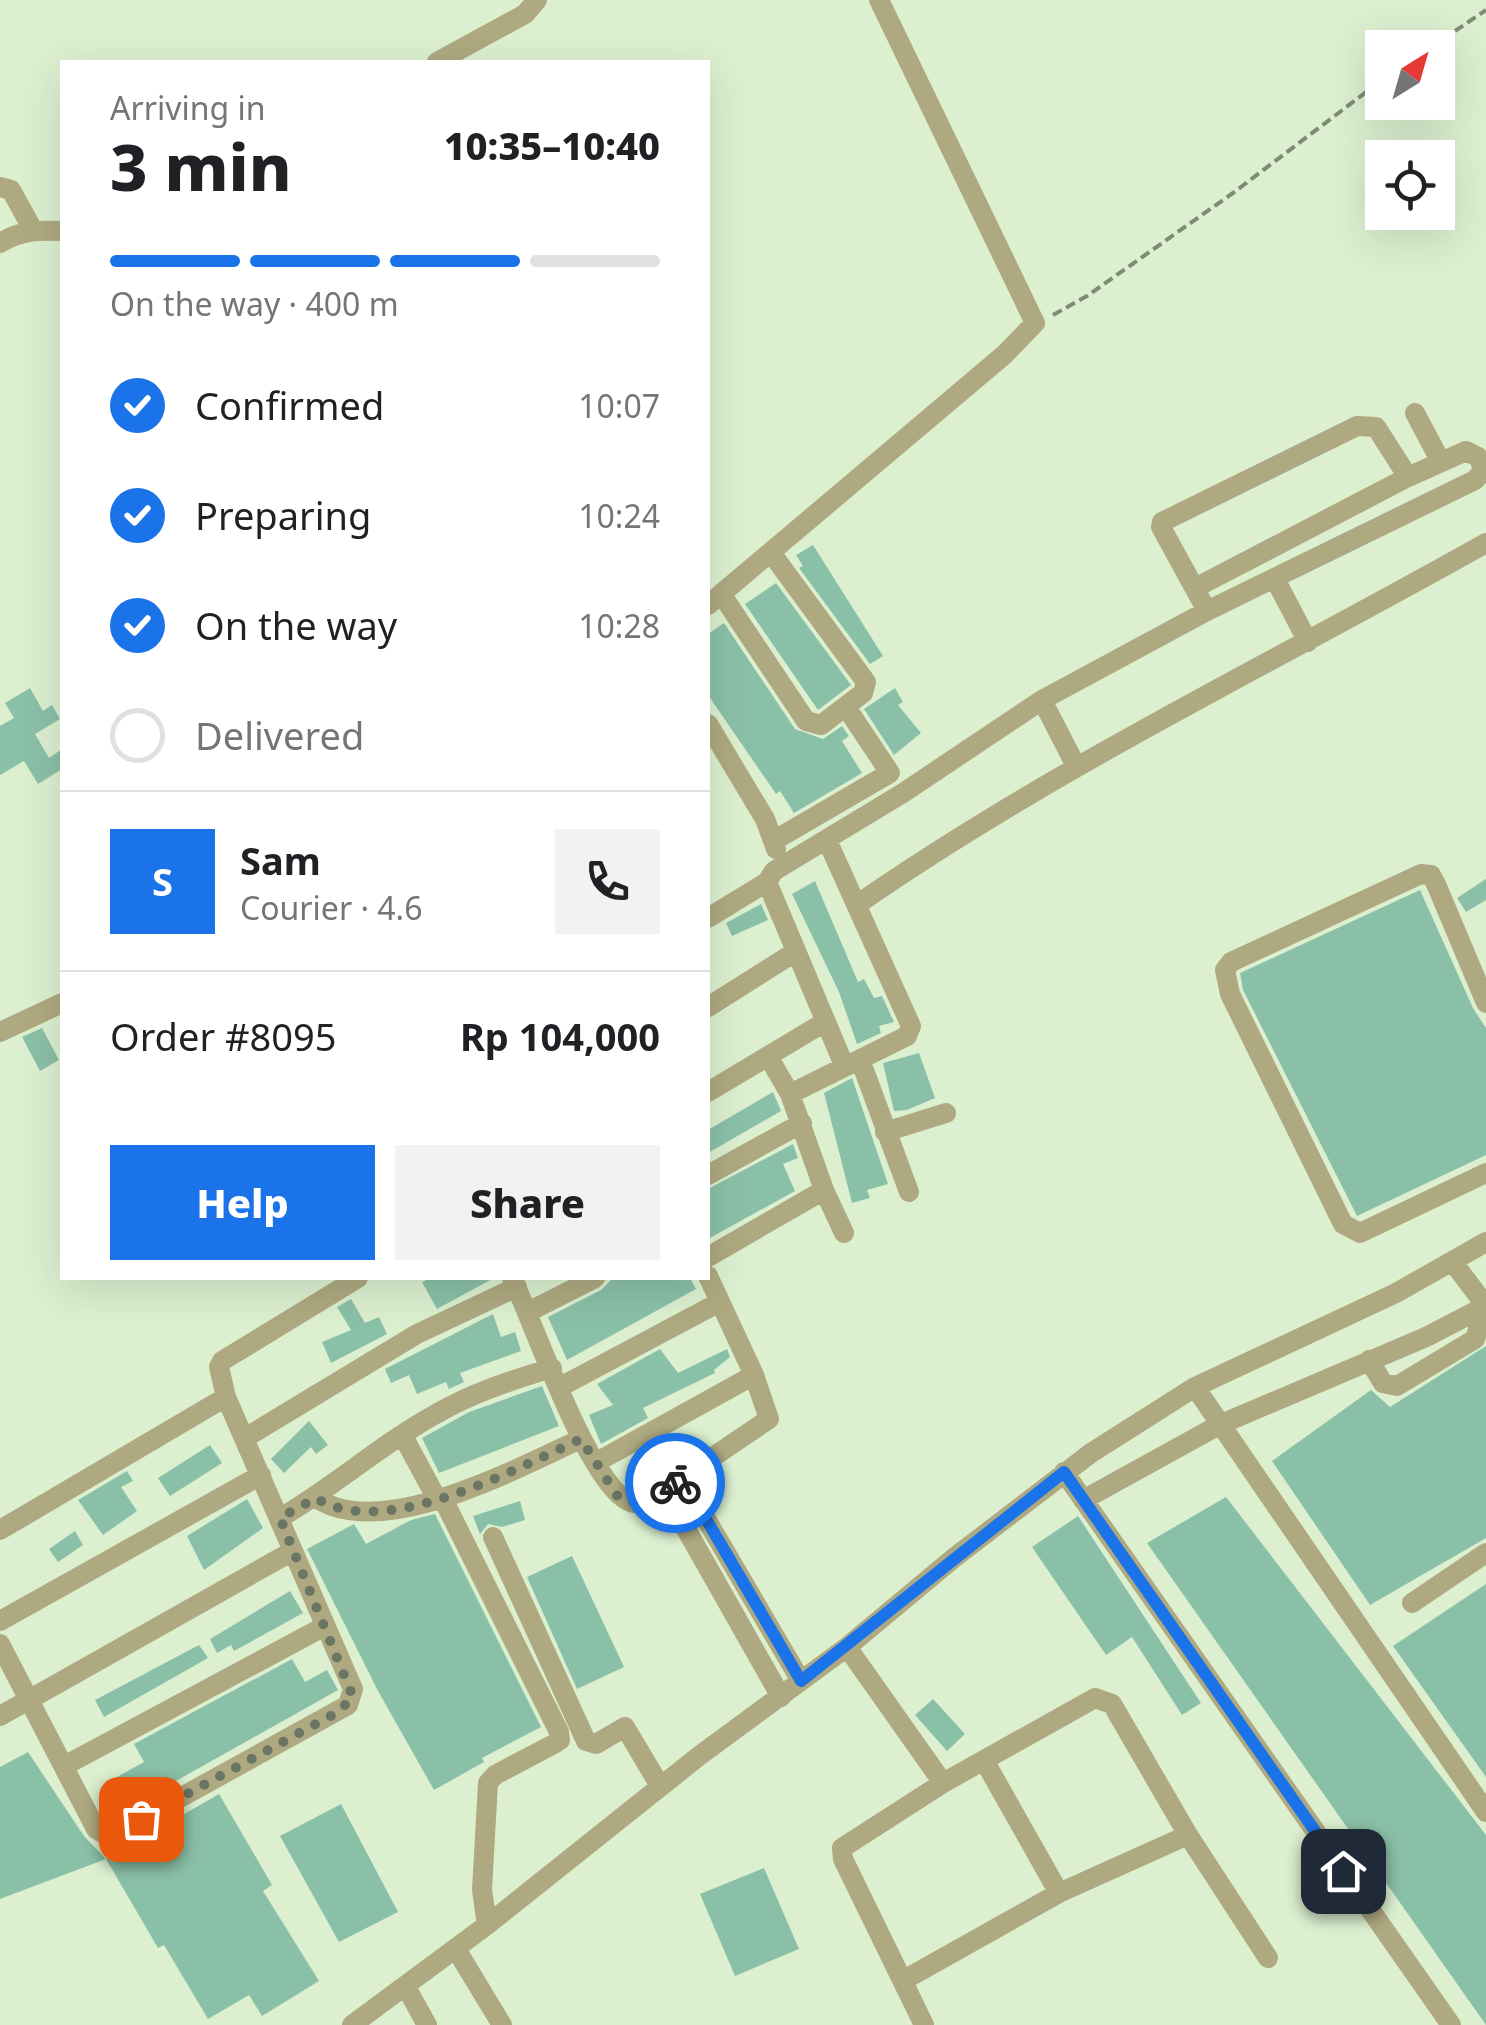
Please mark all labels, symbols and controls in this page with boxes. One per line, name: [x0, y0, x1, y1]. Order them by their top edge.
north arrow: [1365, 30, 1455, 120]
map controls: [1365, 30, 1455, 230]
text: Arriving in: [110, 86, 265, 129]
text: 10:35–10:40: [444, 119, 660, 171]
text: 3 min: [110, 122, 292, 210]
button: locate: [1365, 140, 1455, 230]
text: On the way · 400 m: [110, 282, 399, 325]
icon: check: [110, 378, 165, 433]
text: Confirmed: [195, 379, 384, 431]
text: 10:07: [578, 384, 660, 427]
icon: check: [110, 488, 165, 543]
text: Preparing: [195, 489, 371, 541]
text: 10:24: [578, 494, 660, 537]
icon: check: [110, 598, 165, 653]
text: On the way: [195, 599, 397, 651]
text: 10:28: [578, 604, 660, 647]
text: Delivered: [195, 709, 364, 761]
button: phone: [555, 829, 660, 934]
text: Sam: [240, 834, 321, 886]
text: S: [152, 855, 173, 907]
text: Courier · 4.6: [240, 886, 423, 929]
text: Order #8095: [110, 1010, 336, 1062]
text: Rp 104,000: [460, 1010, 660, 1062]
button: Help: [110, 1145, 375, 1260]
button: Share: [395, 1145, 660, 1260]
courier: [625, 1433, 725, 1533]
icon: bike: [648, 1456, 703, 1511]
pin: [99, 1777, 184, 1862]
icon: bag: [114, 1792, 169, 1847]
pin: [1301, 1829, 1386, 1914]
icon: home: [1316, 1844, 1371, 1899]

